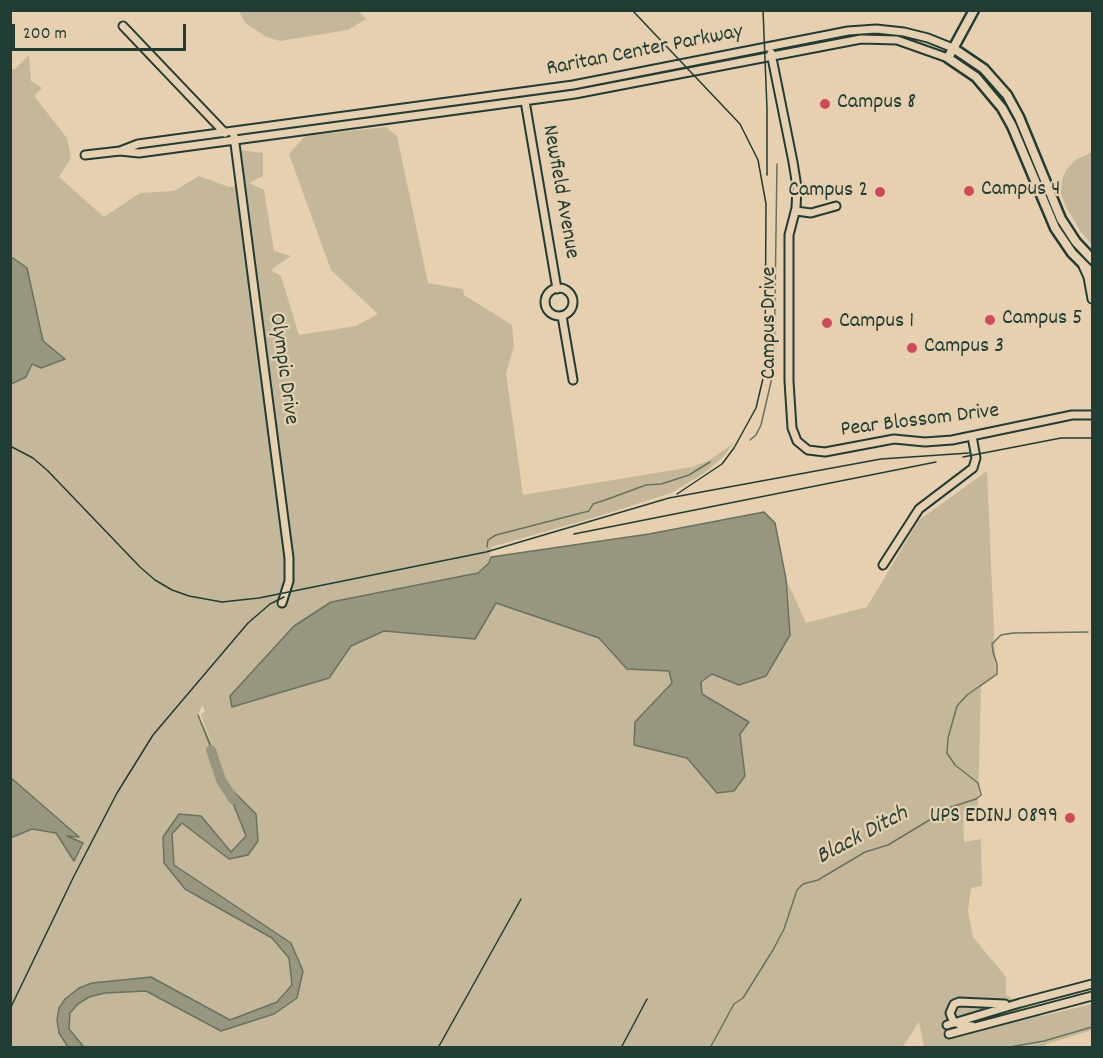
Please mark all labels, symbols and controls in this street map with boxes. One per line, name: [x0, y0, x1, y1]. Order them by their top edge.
scale bar: [15, 12, 189, 50]
street label: Raritan Center Parkway: [545, 20, 745, 84]
text: 200 m: [23, 22, 67, 47]
place label: Campus 8: [837, 91, 916, 117]
marker: Campus 8: [818, 97, 832, 111]
street label: Newfield Avenue: [534, 123, 584, 261]
place label: Campus 4: [981, 178, 1060, 204]
place label: Campus 2: [788, 179, 868, 205]
marker: Campus 4: [962, 184, 976, 198]
marker: Campus 2: [873, 185, 887, 199]
street label: Campus Drive: [758, 267, 784, 379]
place label: Campus 5: [1002, 307, 1082, 333]
place label: Campus 1: [839, 310, 914, 336]
street label: Olympic Drive: [261, 312, 303, 426]
marker: Campus 5: [983, 313, 997, 327]
marker: Campus 1: [820, 316, 834, 330]
place label: Campus 3: [924, 335, 1004, 361]
marker: Campus 3: [905, 341, 919, 355]
street label: Pear Blossom Drive: [839, 399, 1001, 445]
water label: Black Ditch: [812, 801, 914, 873]
place label: UPS EDINJ 0899: [930, 805, 1058, 831]
marker: UPS EDINJ 0899: [1063, 811, 1077, 825]

